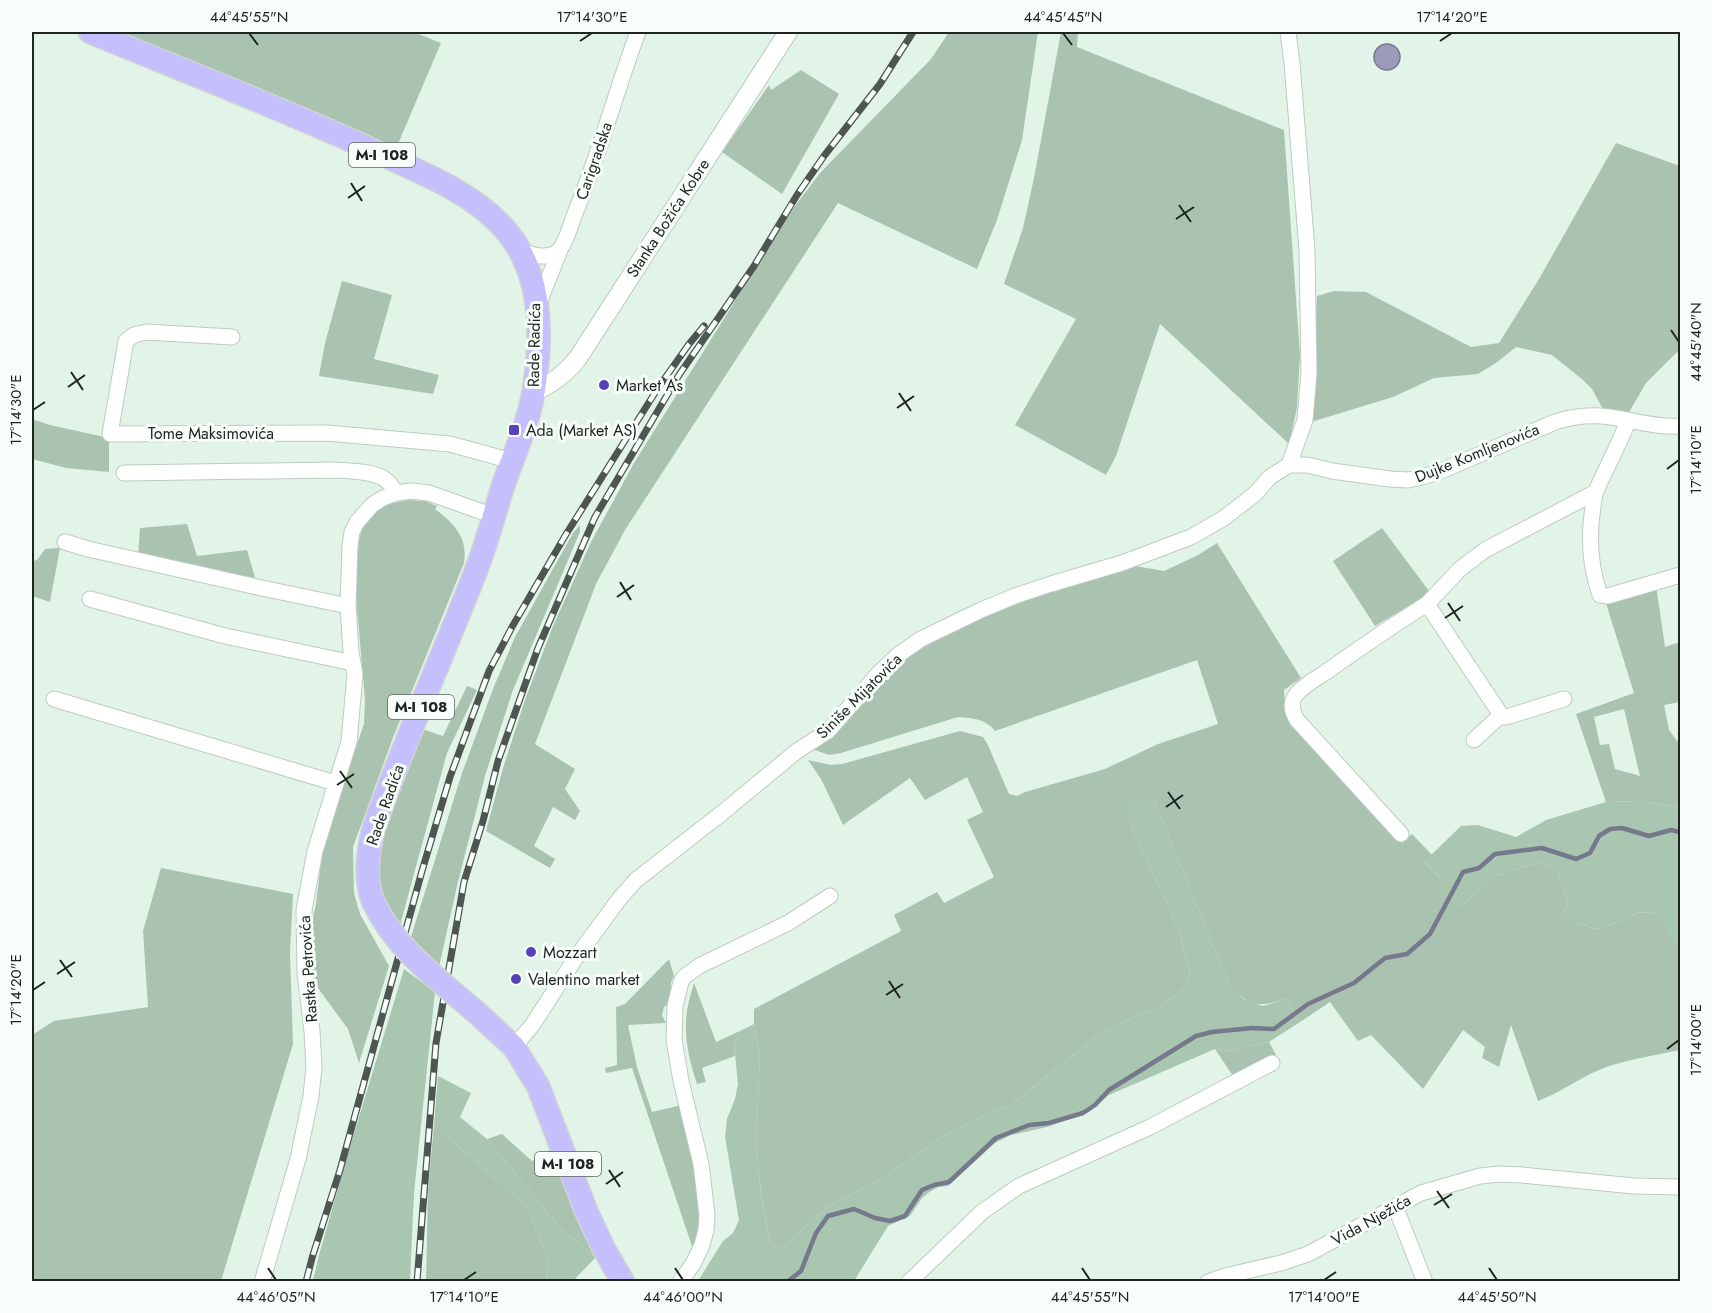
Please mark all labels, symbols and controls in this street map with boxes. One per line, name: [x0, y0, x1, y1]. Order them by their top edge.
text: 44°45'55"N: [210, 6, 288, 28]
text: 17°14'30"E: [557, 6, 627, 28]
text: 44°45'45"N: [1024, 6, 1102, 28]
text: 17°14'20"E: [1416, 6, 1488, 28]
street label: Carigradska: [570, 119, 618, 203]
road number: M-I 108: [349, 143, 415, 167]
street label: Stanka Božića Kobre: [621, 154, 715, 282]
text: 44°45'40"N: [1685, 302, 1707, 382]
street label: Rade Radića: [522, 303, 546, 387]
place label: Market As: [616, 374, 683, 397]
text: 17°14'30"E: [5, 375, 27, 445]
marker: Market As: [597, 378, 611, 392]
street label: Dujke Komljenovića: [1411, 418, 1543, 488]
place label: Ada (Market AS): [526, 419, 637, 442]
street label: Tome Maksimovića: [148, 422, 274, 445]
marker: Ada (Market AS): [507, 423, 521, 437]
text: 17°14'10"E: [1685, 425, 1707, 495]
street label: Siniše Mijatovića: [811, 648, 907, 744]
road number: M-I 108: [388, 695, 454, 719]
street label: Rade Radića: [360, 761, 410, 849]
street label: Rastka Petrovića: [293, 915, 323, 1023]
place label: Mozzart: [543, 941, 597, 964]
marker: Mozzart: [524, 945, 538, 959]
text: 17°14'20"E: [5, 954, 27, 1026]
place label: Valentino market: [528, 968, 640, 991]
marker: Valentino market: [509, 972, 523, 986]
text: 17°14'00"E: [1685, 1004, 1707, 1076]
road number: M-I 108: [535, 1152, 601, 1176]
street label: Vida Nježića: [1327, 1189, 1415, 1251]
text: 44°46'05"N: [236, 1286, 316, 1308]
text: 17°14'10"E: [429, 1286, 499, 1308]
text: 44°46'00"N: [643, 1286, 723, 1308]
text: 44°45'55"N: [1051, 1286, 1129, 1308]
text: 17°14'00"E: [1288, 1286, 1360, 1308]
text: 44°45'50"N: [1457, 1286, 1537, 1308]

